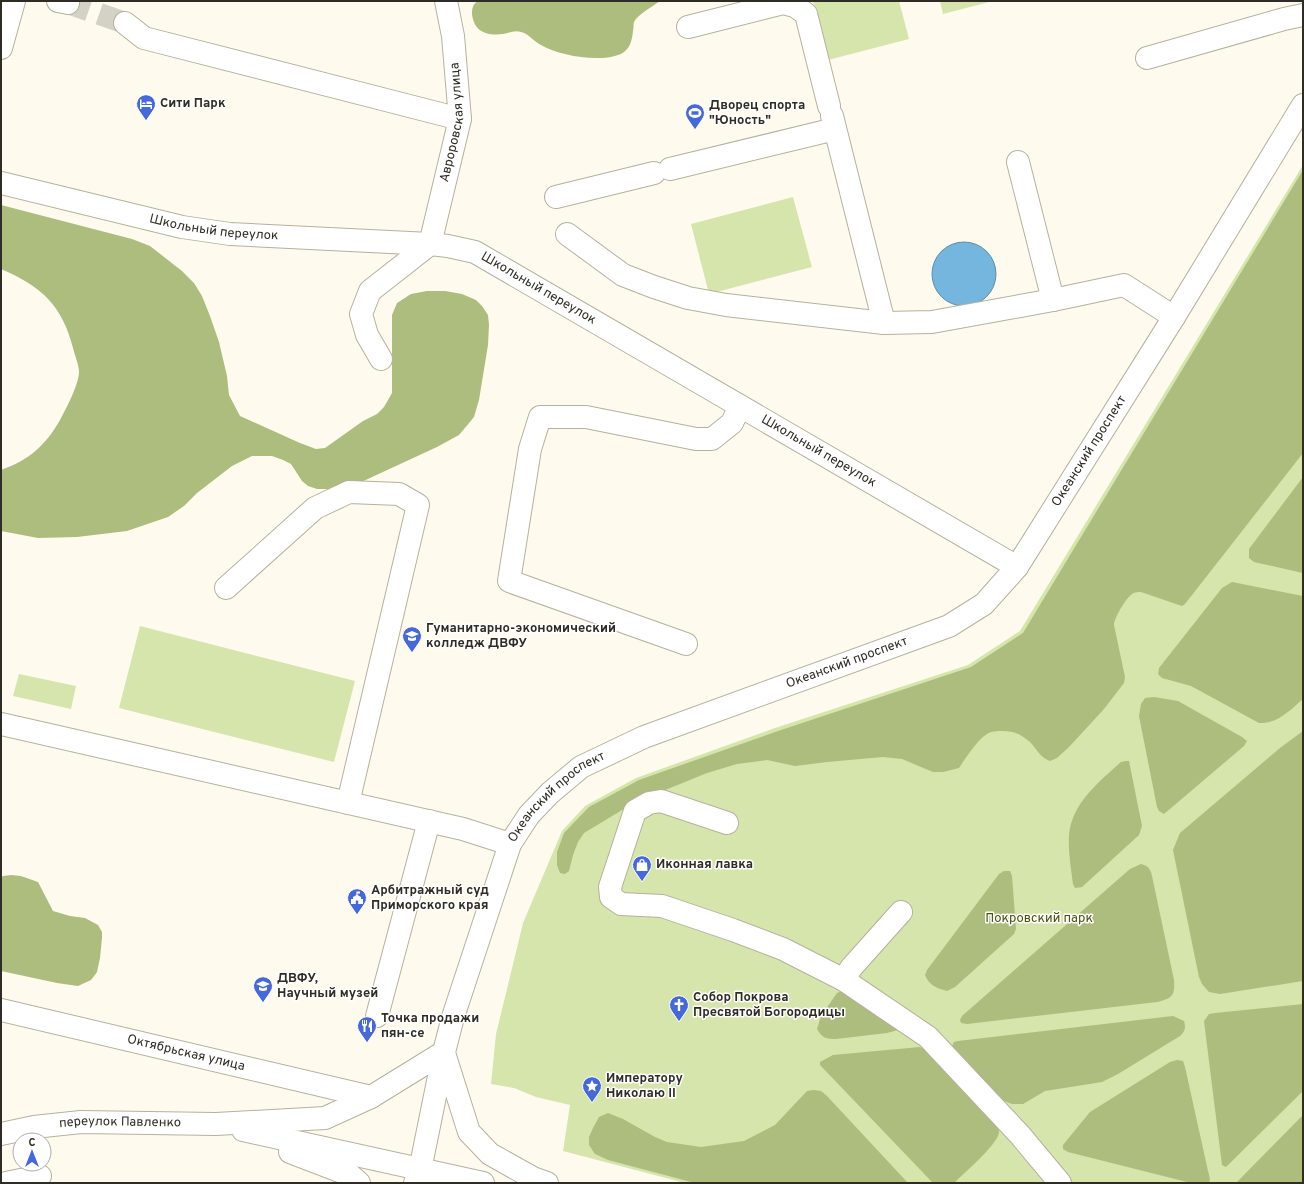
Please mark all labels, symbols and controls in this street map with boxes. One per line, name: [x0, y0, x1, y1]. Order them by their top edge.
street label: Авроровская улица: [437, 62, 468, 184]
hotel icon: Сити Парк: [135, 93, 157, 121]
place label: Сити Парк: [160, 96, 226, 112]
place label: Дворец спорта "Юность": [709, 98, 805, 129]
sports icon: Дворец спорта "Юность": [684, 102, 706, 130]
street label: Школьный переулок: [148, 211, 279, 244]
street label: Школьный переулок: [478, 249, 599, 328]
street label: Океанский проспект: [1049, 393, 1131, 510]
street label: Школьный переулок: [758, 412, 879, 491]
place label: Гуманитарно-экономический колледж ДВФУ: [426, 621, 616, 652]
school or university icon: Гуманитарно-экономический колледж ДВФУ: [401, 625, 423, 653]
street label: Океанский проспект: [784, 634, 910, 693]
street label: Океанский проспект: [505, 749, 608, 846]
shop icon: Иконная лавка: [631, 854, 653, 882]
place label: Иконная лавка: [656, 857, 753, 873]
place label: Арбитражный суд Приморского края: [371, 883, 489, 914]
public building icon: Арбитражный суд Приморского края: [346, 887, 368, 915]
park label: Покровский парк: [985, 911, 1093, 927]
place label: ДВФУ, Научный музей: [277, 971, 378, 1002]
school or university icon: ДВФУ, Научный музей: [252, 975, 274, 1003]
place label: Собор Покрова Пресвятой Богородицы: [693, 990, 845, 1021]
church icon: Собор Покрова Пресвятой Богородицы: [668, 994, 690, 1022]
place label: Точка продажи пян-се: [381, 1011, 479, 1042]
restaurant icon: Точка продажи пян-се: [356, 1015, 378, 1043]
street label: Октябрьская улица: [125, 1032, 246, 1075]
place label: Императору Николаю II: [606, 1071, 683, 1102]
place icon: Императору Николаю II: [581, 1075, 603, 1103]
street label: переулок Павленко: [58, 1114, 181, 1132]
north arrow: [12, 1132, 52, 1172]
text: С: [28, 1136, 36, 1150]

